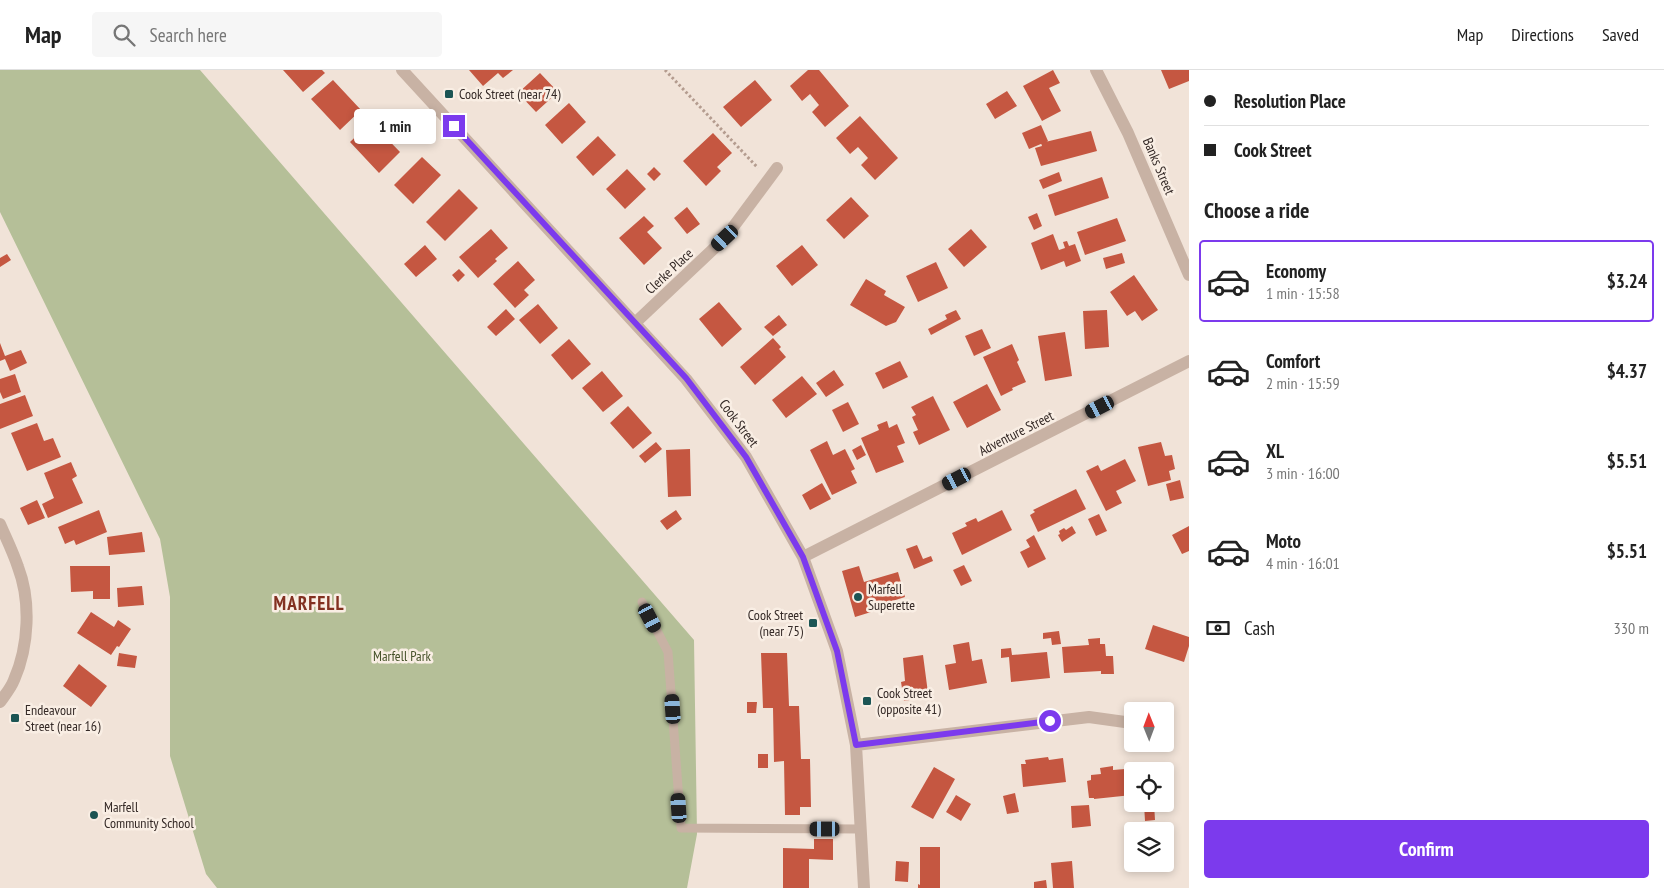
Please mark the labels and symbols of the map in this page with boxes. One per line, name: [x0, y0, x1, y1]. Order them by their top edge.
place label: Cook Street (near 74): [459, 85, 561, 103]
marker: Cook Street (near 74): [443, 88, 455, 100]
callout: 1 min: [354, 108, 436, 144]
route end: [443, 115, 465, 137]
street label: Banks Street: [1139, 135, 1179, 197]
car: [708, 222, 741, 254]
street label: Clerke Place: [641, 244, 697, 298]
car: [1083, 394, 1116, 420]
street label: Cook Street: [715, 396, 763, 451]
street label: Adventure Street: [976, 406, 1057, 460]
car: [940, 466, 973, 492]
place label: Marfell Superette: [868, 580, 915, 614]
district label: MARFELL: [274, 591, 344, 615]
marker: Marfell Superette: [852, 591, 864, 603]
car: [636, 601, 663, 635]
place label: Cook Street (near 75): [748, 606, 804, 640]
marker: Cook Street (near 75): [807, 617, 819, 629]
park label: Marfell Park: [373, 647, 432, 665]
place label: Cook Street (opposite 41): [877, 684, 941, 718]
car: [664, 694, 681, 724]
marker: Cook Street (opposite 41): [861, 695, 873, 707]
place label: Endeavour Street (near 16): [25, 701, 101, 735]
north arrow: [1124, 702, 1174, 752]
route start: [1039, 710, 1061, 732]
marker: Endeavour Street (near 16): [9, 712, 21, 724]
car: [670, 793, 687, 823]
place label: Marfell Community School: [104, 798, 194, 832]
marker: Marfell Community School: [88, 809, 100, 821]
car: [810, 822, 840, 837]

